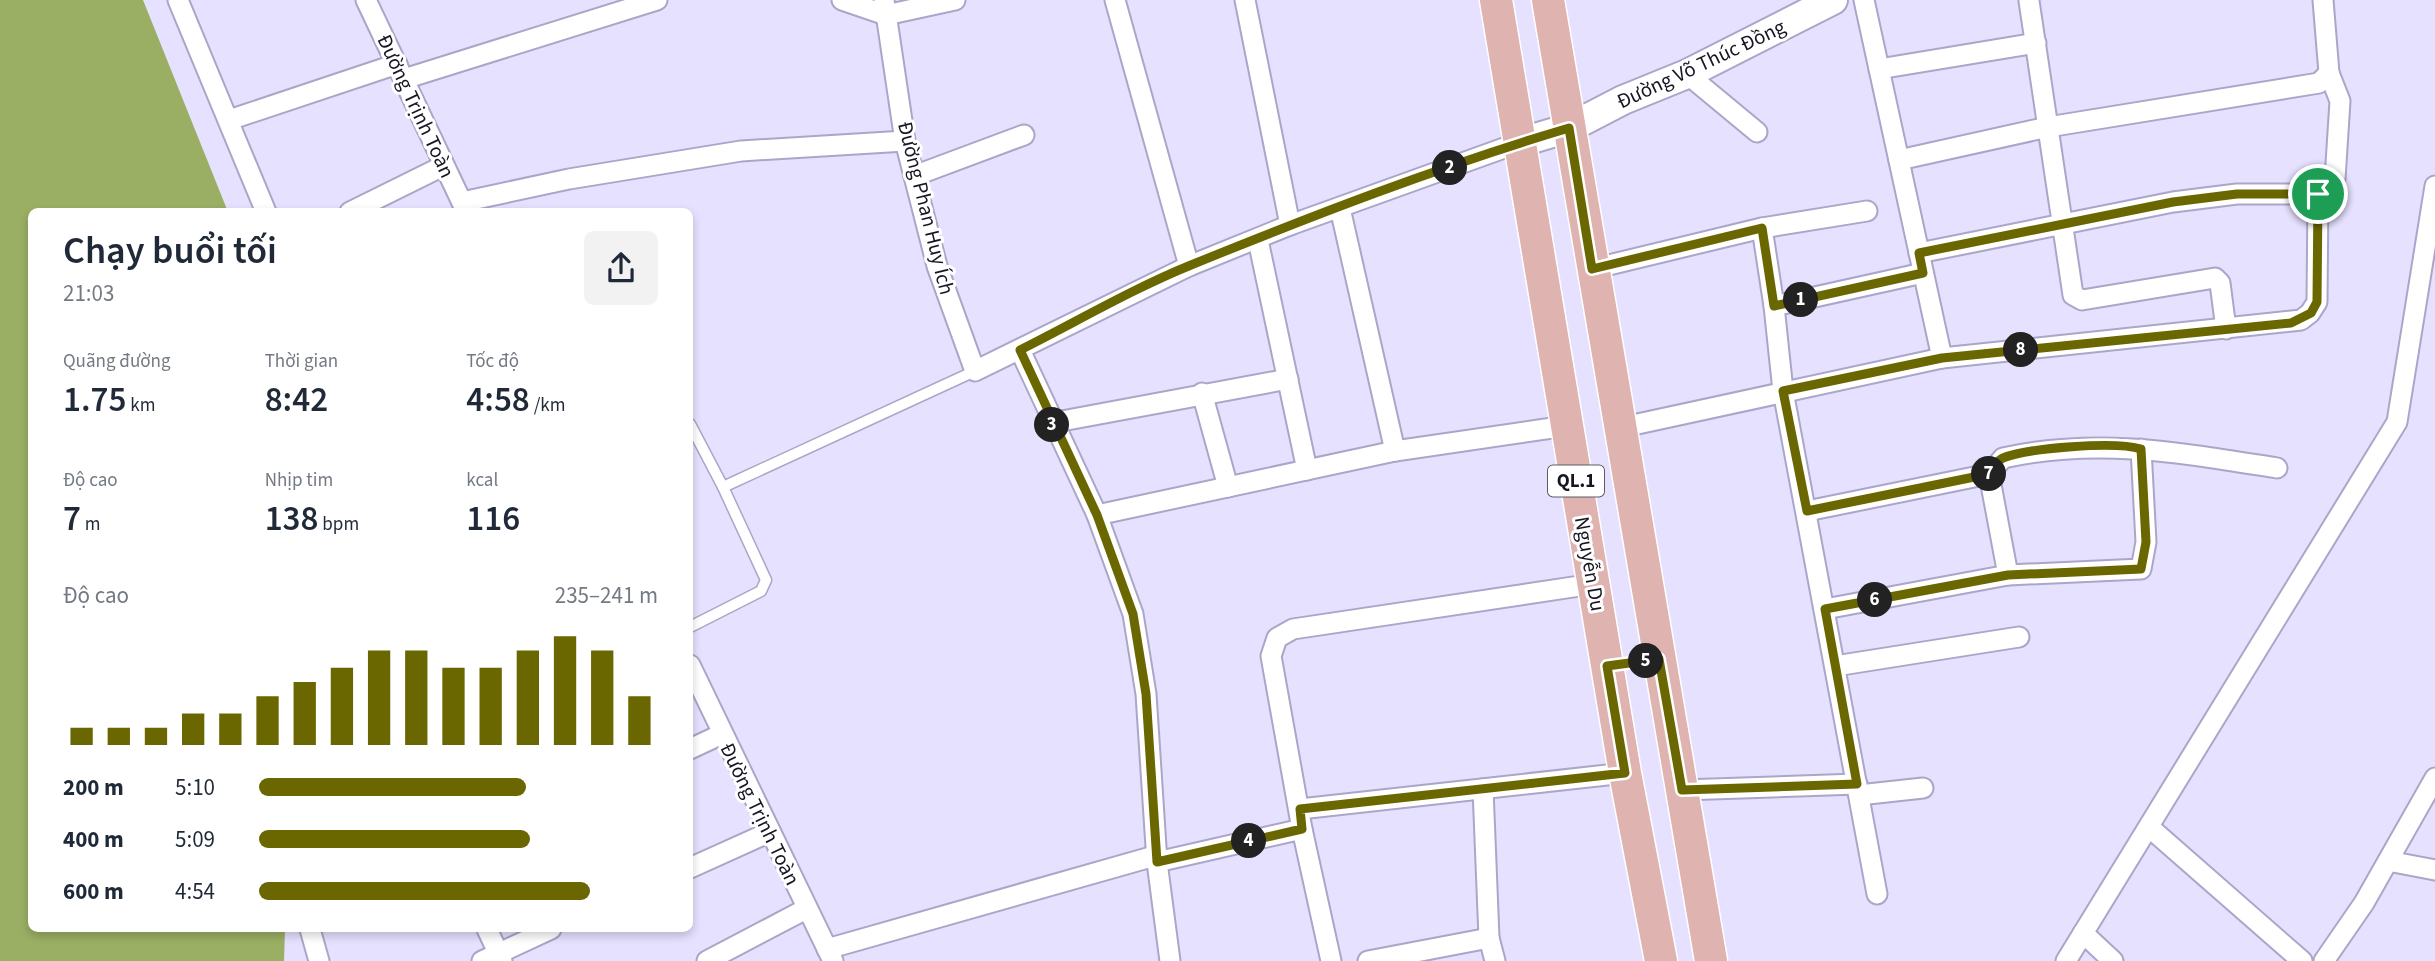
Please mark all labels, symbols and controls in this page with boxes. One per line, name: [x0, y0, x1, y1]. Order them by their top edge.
street label: Đường Võ Thúc Đồng: [1612, 12, 1791, 116]
street label: Đường Trịnh Toàn: [370, 29, 462, 183]
street label: Đường Phan Huy Ích: [890, 118, 962, 298]
pin: 2: [1432, 150, 1468, 186]
text: 2: [1444, 154, 1455, 181]
pin: [2288, 164, 2348, 224]
icon: arrive: [2299, 175, 2337, 213]
text: Chạy buổi tối: [63, 224, 277, 278]
button: share: [584, 231, 658, 305]
text: 21:03: [63, 277, 114, 310]
pin: 1: [1784, 282, 1818, 318]
text: 1: [1795, 286, 1806, 313]
pin: 8: [2004, 332, 2038, 368]
text: 8: [2015, 336, 2026, 363]
text: Quãng đường: [63, 348, 171, 375]
text: Thời gian: [265, 348, 338, 375]
text: Tốc độ: [466, 348, 519, 375]
text: 1.75: [63, 375, 127, 425]
text: 8:42: [265, 375, 328, 425]
text: 4:58: [466, 375, 530, 425]
text: km: [127, 392, 155, 419]
text: /km: [530, 392, 565, 419]
pin: 3: [1034, 408, 1070, 442]
text: 3: [1046, 411, 1057, 438]
pin: 7: [1972, 456, 2007, 491]
text: 7: [1983, 460, 1994, 487]
road number: QL.1: [1548, 466, 1604, 496]
text: Độ cao: [63, 467, 118, 494]
text: Nhịp tim: [265, 467, 333, 494]
text: kcal: [466, 467, 498, 494]
text: 7: [63, 494, 81, 544]
text: 138: [265, 494, 319, 544]
text: 116: [466, 494, 520, 544]
text: m: [81, 511, 101, 538]
text: bpm: [319, 511, 359, 538]
street label: Nguyễn Du: [1567, 514, 1613, 614]
text: Độ cao: [63, 579, 129, 612]
text: 235–241 m: [555, 579, 658, 612]
pin: 6: [1857, 582, 1892, 618]
text: 6: [1869, 586, 1880, 613]
pin: 5: [1628, 644, 1664, 678]
text: 5: [1640, 647, 1651, 674]
street label: Đường Trịnh Toàn: [712, 738, 808, 890]
text: 200 m: [63, 771, 124, 804]
text: 5:10: [175, 771, 215, 804]
text: 400 m: [63, 823, 124, 856]
text: 5:09: [175, 823, 215, 856]
pin: 4: [1232, 824, 1266, 858]
text: 4: [1243, 827, 1254, 854]
text: 600 m: [63, 875, 124, 908]
text: 4:54: [175, 875, 215, 908]

